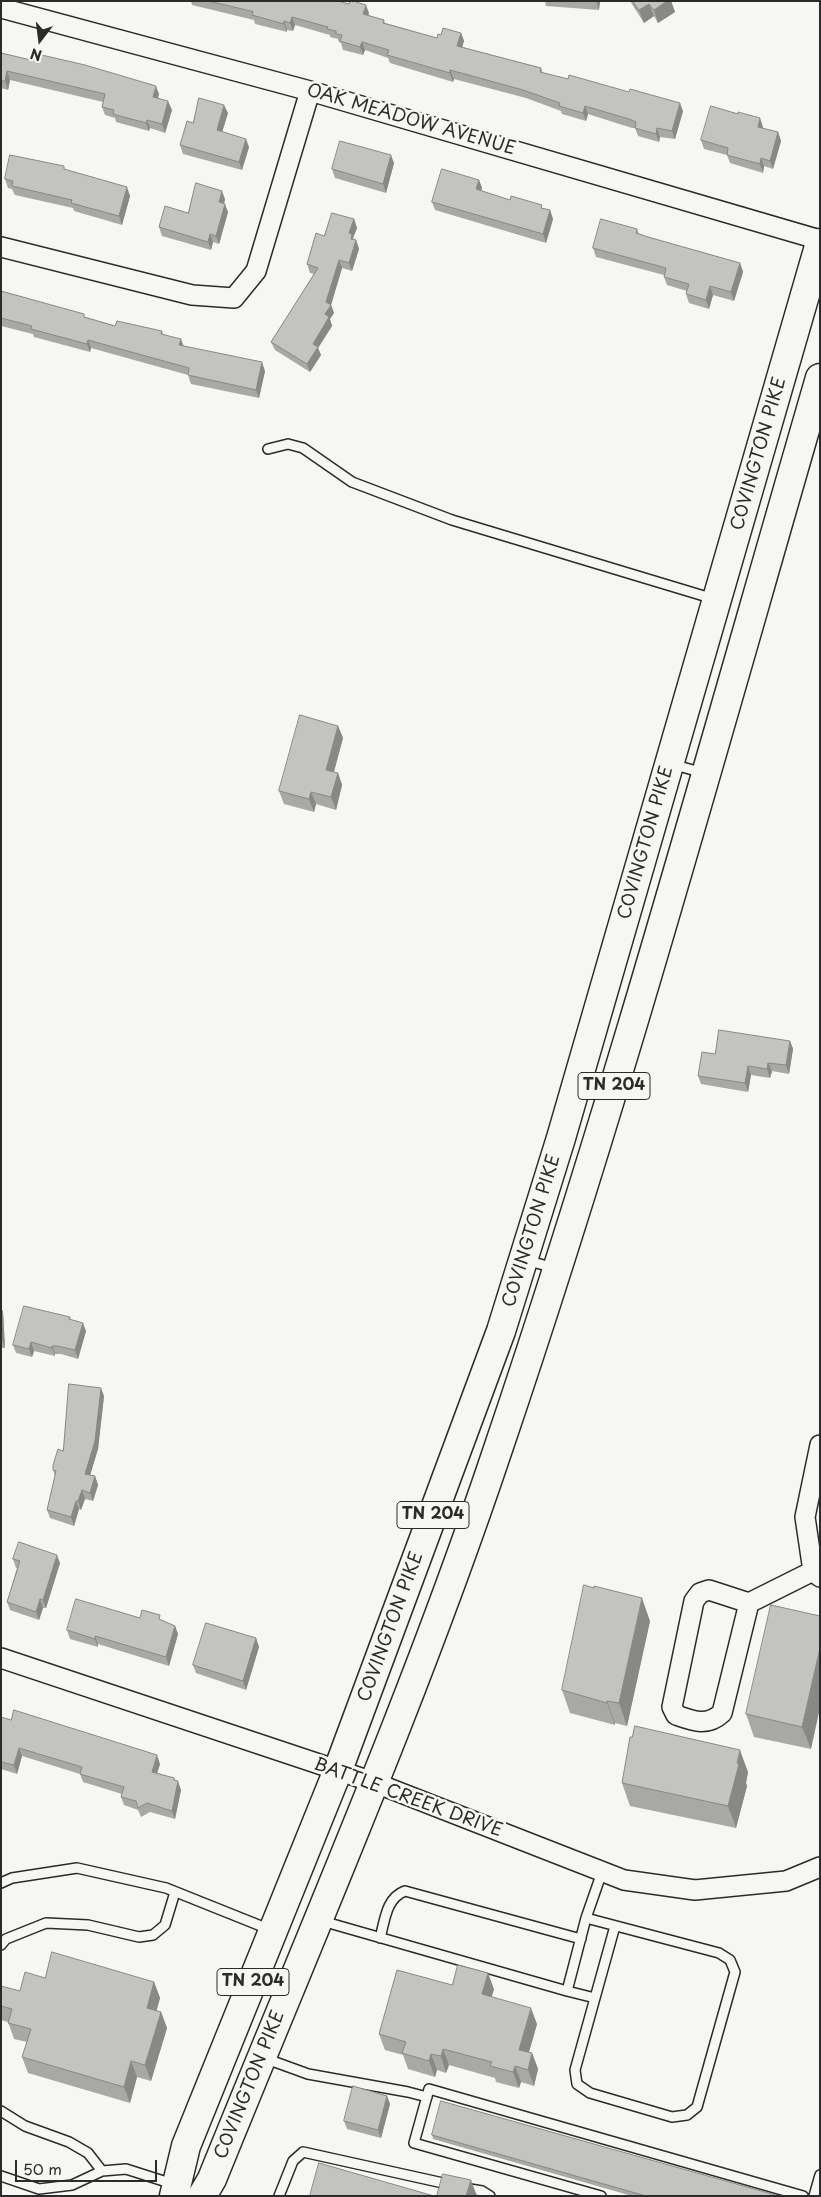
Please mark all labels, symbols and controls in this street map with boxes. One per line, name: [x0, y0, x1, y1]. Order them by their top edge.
north arrow: [15, 15, 65, 65]
text: N: [28, 43, 44, 67]
street label: OAK MEADOW AVENUE: [304, 80, 518, 160]
street label: COVINGTON PIKE: [727, 375, 791, 533]
street label: COVINGTON PIKE: [614, 764, 678, 922]
road number: TN 204: [578, 1072, 650, 1100]
street label: COVINGTON PIKE: [499, 1152, 565, 1310]
road number: TN 204: [397, 1502, 469, 1528]
street label: COVINGTON PIKE: [354, 1549, 428, 1705]
street label: BATTLE CREEK DRIVE: [311, 1754, 505, 1842]
road number: TN 204: [217, 1968, 289, 1995]
street label: COVINGTON PIKE: [210, 2008, 290, 2162]
scale bar: [18, 2150, 160, 2182]
text: 50 m: [23, 2157, 62, 2180]

